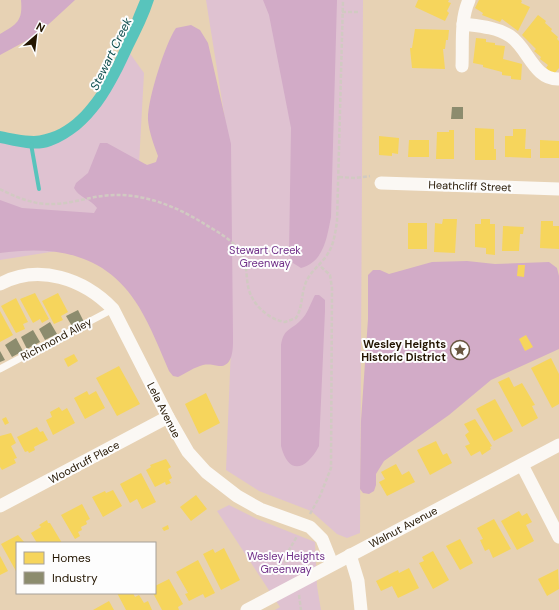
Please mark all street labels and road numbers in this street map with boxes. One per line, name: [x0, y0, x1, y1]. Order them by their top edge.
street label: Heathcliff Street: [428, 178, 512, 194]
street label: Richmond Alley: [18, 314, 94, 364]
street label: Lela Avenue: [144, 380, 184, 440]
street label: Woodruff Place: [46, 437, 122, 487]
street label: Walnut Avenue: [366, 503, 440, 551]

